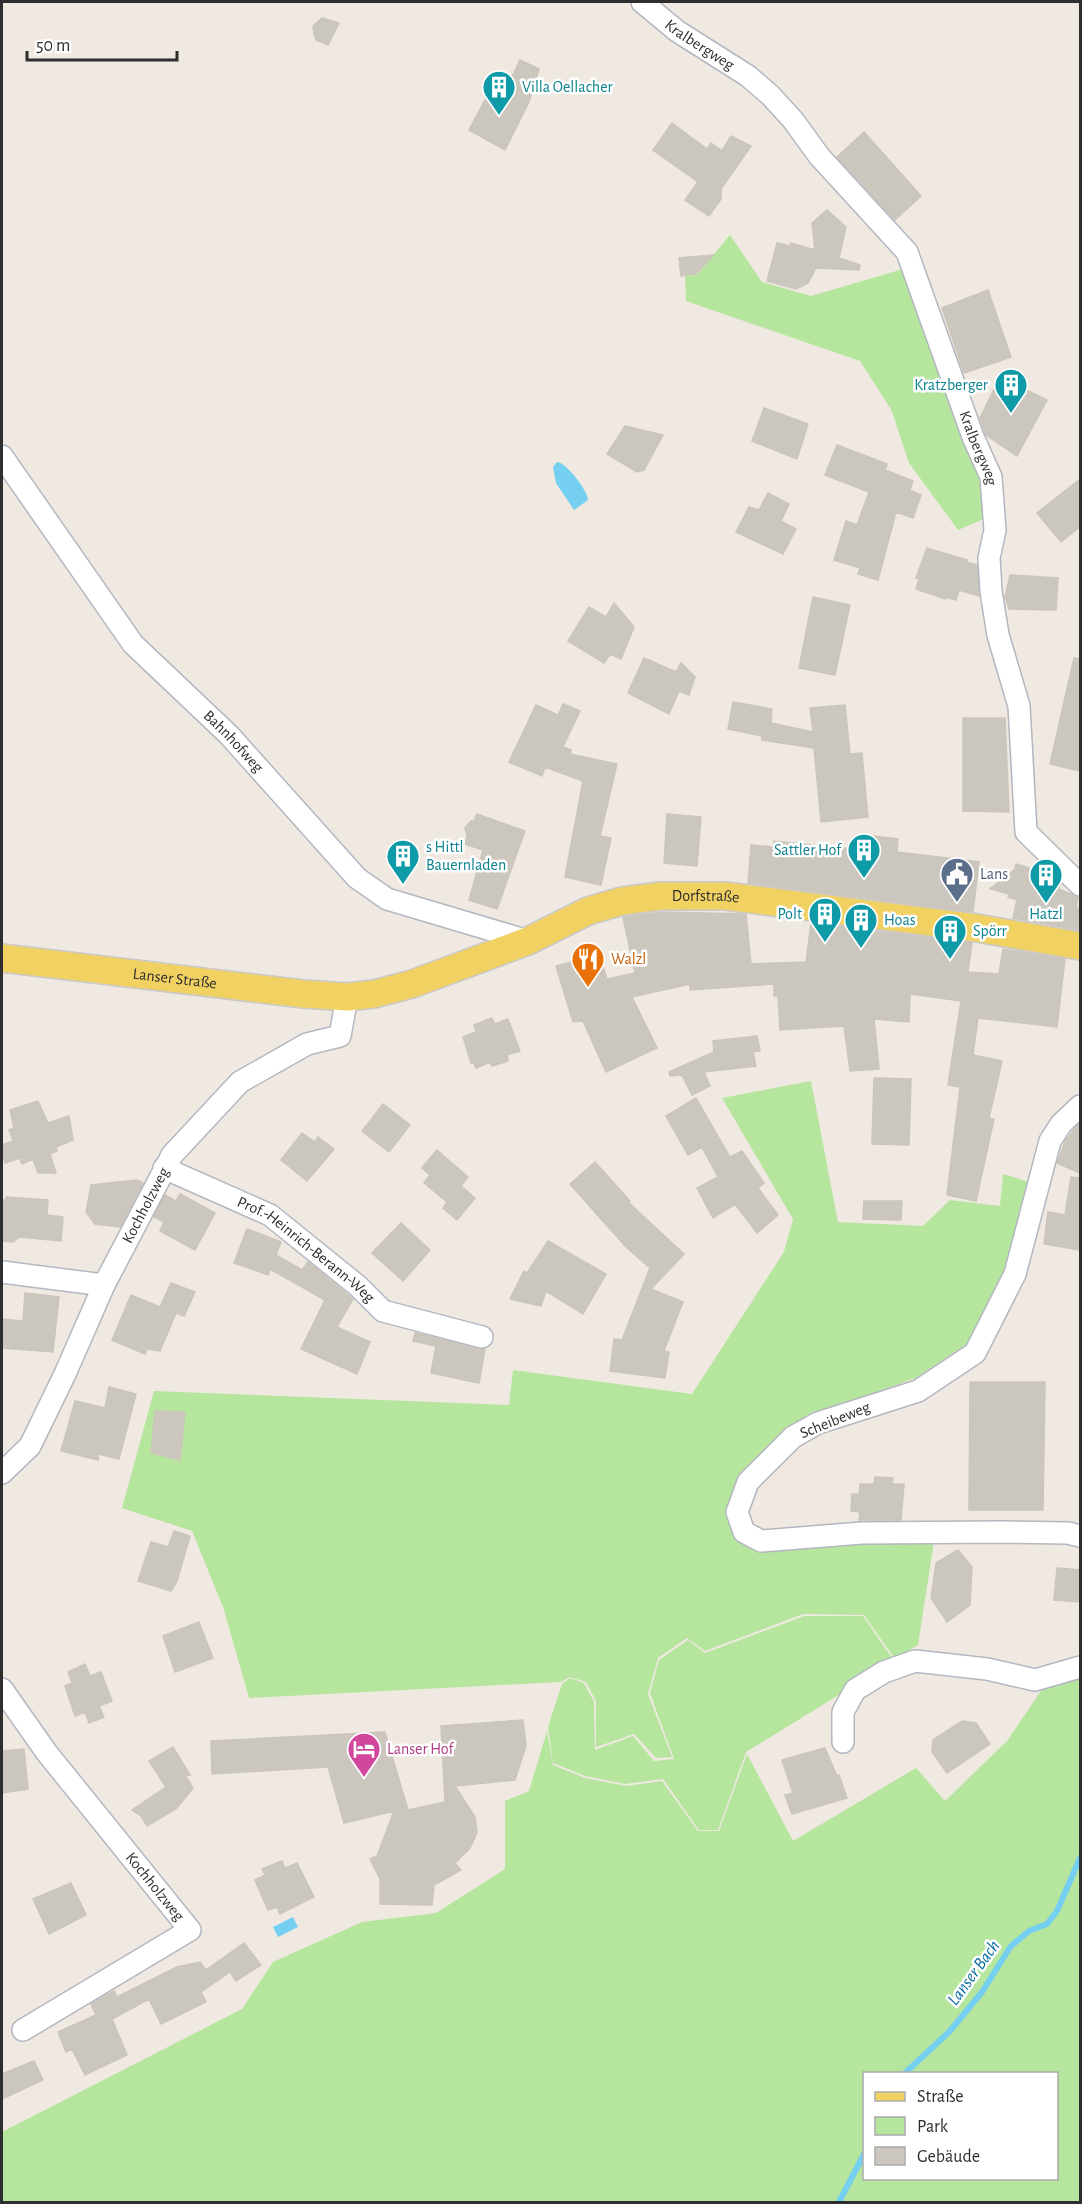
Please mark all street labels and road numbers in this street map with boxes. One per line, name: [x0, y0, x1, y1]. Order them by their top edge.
street label: Kralbergweg: [662, 17, 737, 73]
street label: Kralbergweg: [956, 409, 1000, 486]
street label: Bahnhofweg: [200, 707, 267, 776]
street label: Dorfstraße: [672, 888, 741, 906]
street label: Lanser Straße: [132, 966, 218, 992]
street label: Kochholzweg: [119, 1165, 172, 1246]
street label: Prof.-Heinrich-Berann-Weg: [235, 1194, 378, 1306]
street label: Scheibeweg: [798, 1399, 873, 1441]
street label: Kochholzweg: [123, 1849, 187, 1924]

